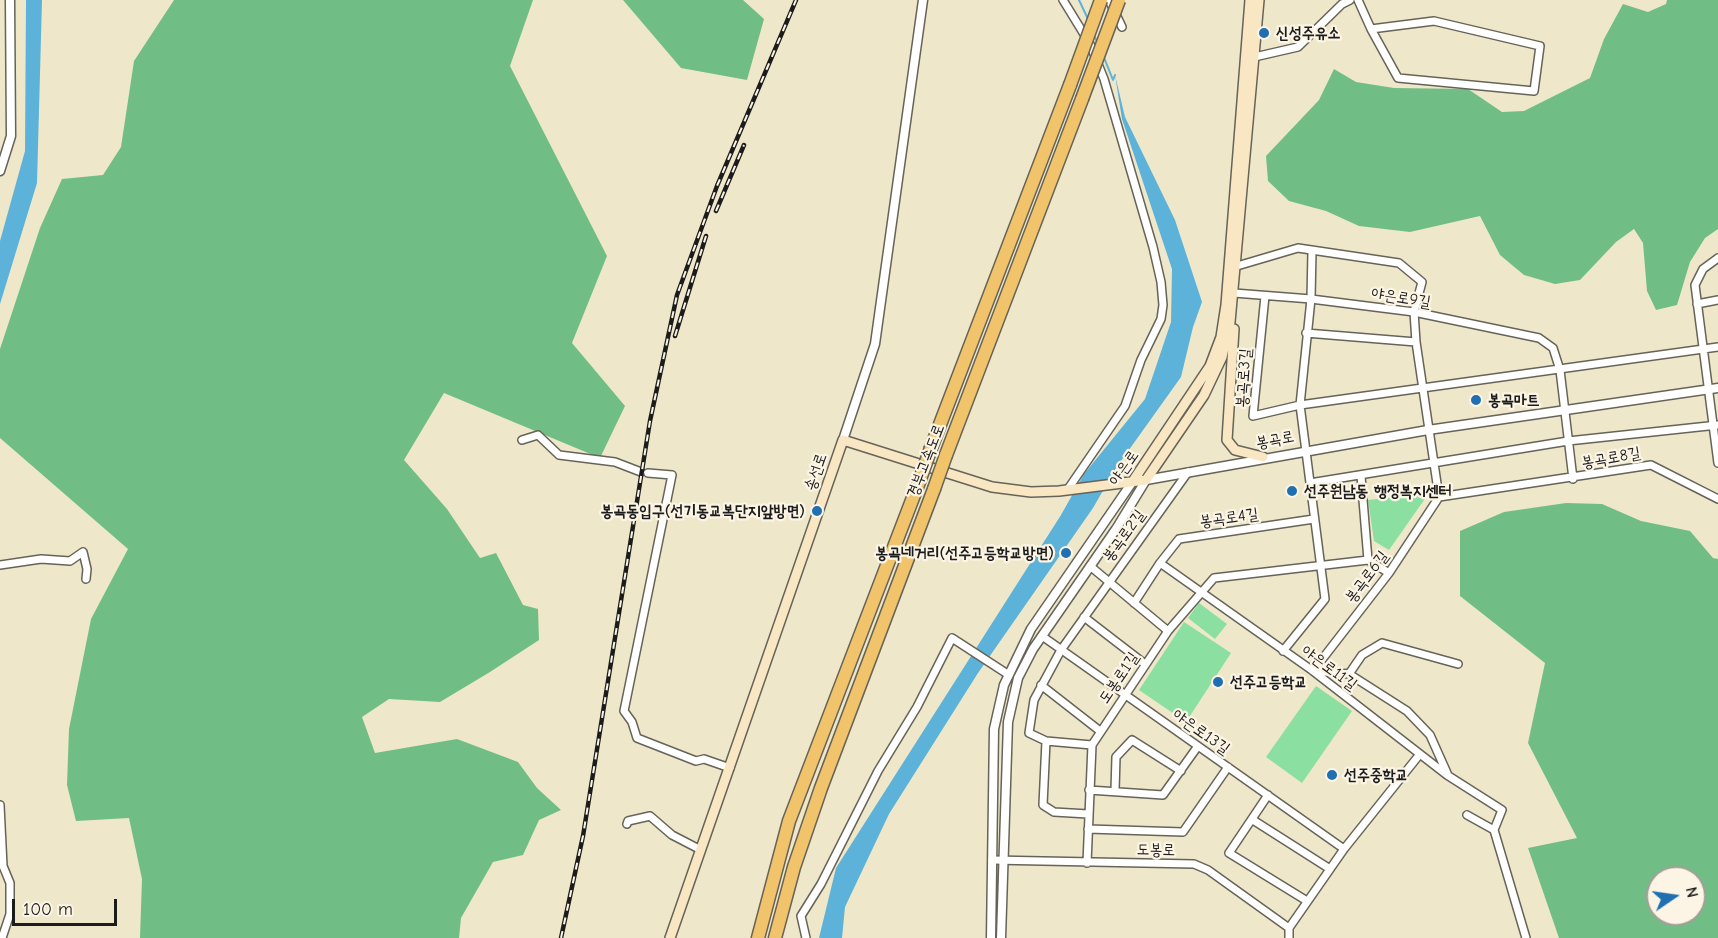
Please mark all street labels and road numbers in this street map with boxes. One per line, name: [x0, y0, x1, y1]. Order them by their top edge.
street label: 야은로9길: [1370, 284, 1432, 312]
street label: 봉곡로3길: [1232, 348, 1256, 408]
street label: 경부고속도로: [903, 422, 949, 500]
street label: 봉곡로: [1254, 427, 1296, 453]
street label: 봉곡로8길: [1580, 443, 1642, 473]
street label: 야은로: [1105, 447, 1143, 489]
street label: 송선로: [801, 451, 831, 493]
street label: 봉곡로4길: [1198, 504, 1260, 532]
street label: 봉곡로2길: [1099, 506, 1149, 566]
street label: 봉곡로6길: [1341, 547, 1393, 607]
street label: 야은로11길: [1297, 641, 1361, 695]
street label: 도봉로1길: [1095, 649, 1143, 707]
street label: 야은로13길: [1168, 705, 1234, 759]
street label: 도봉로: [1137, 840, 1175, 860]

